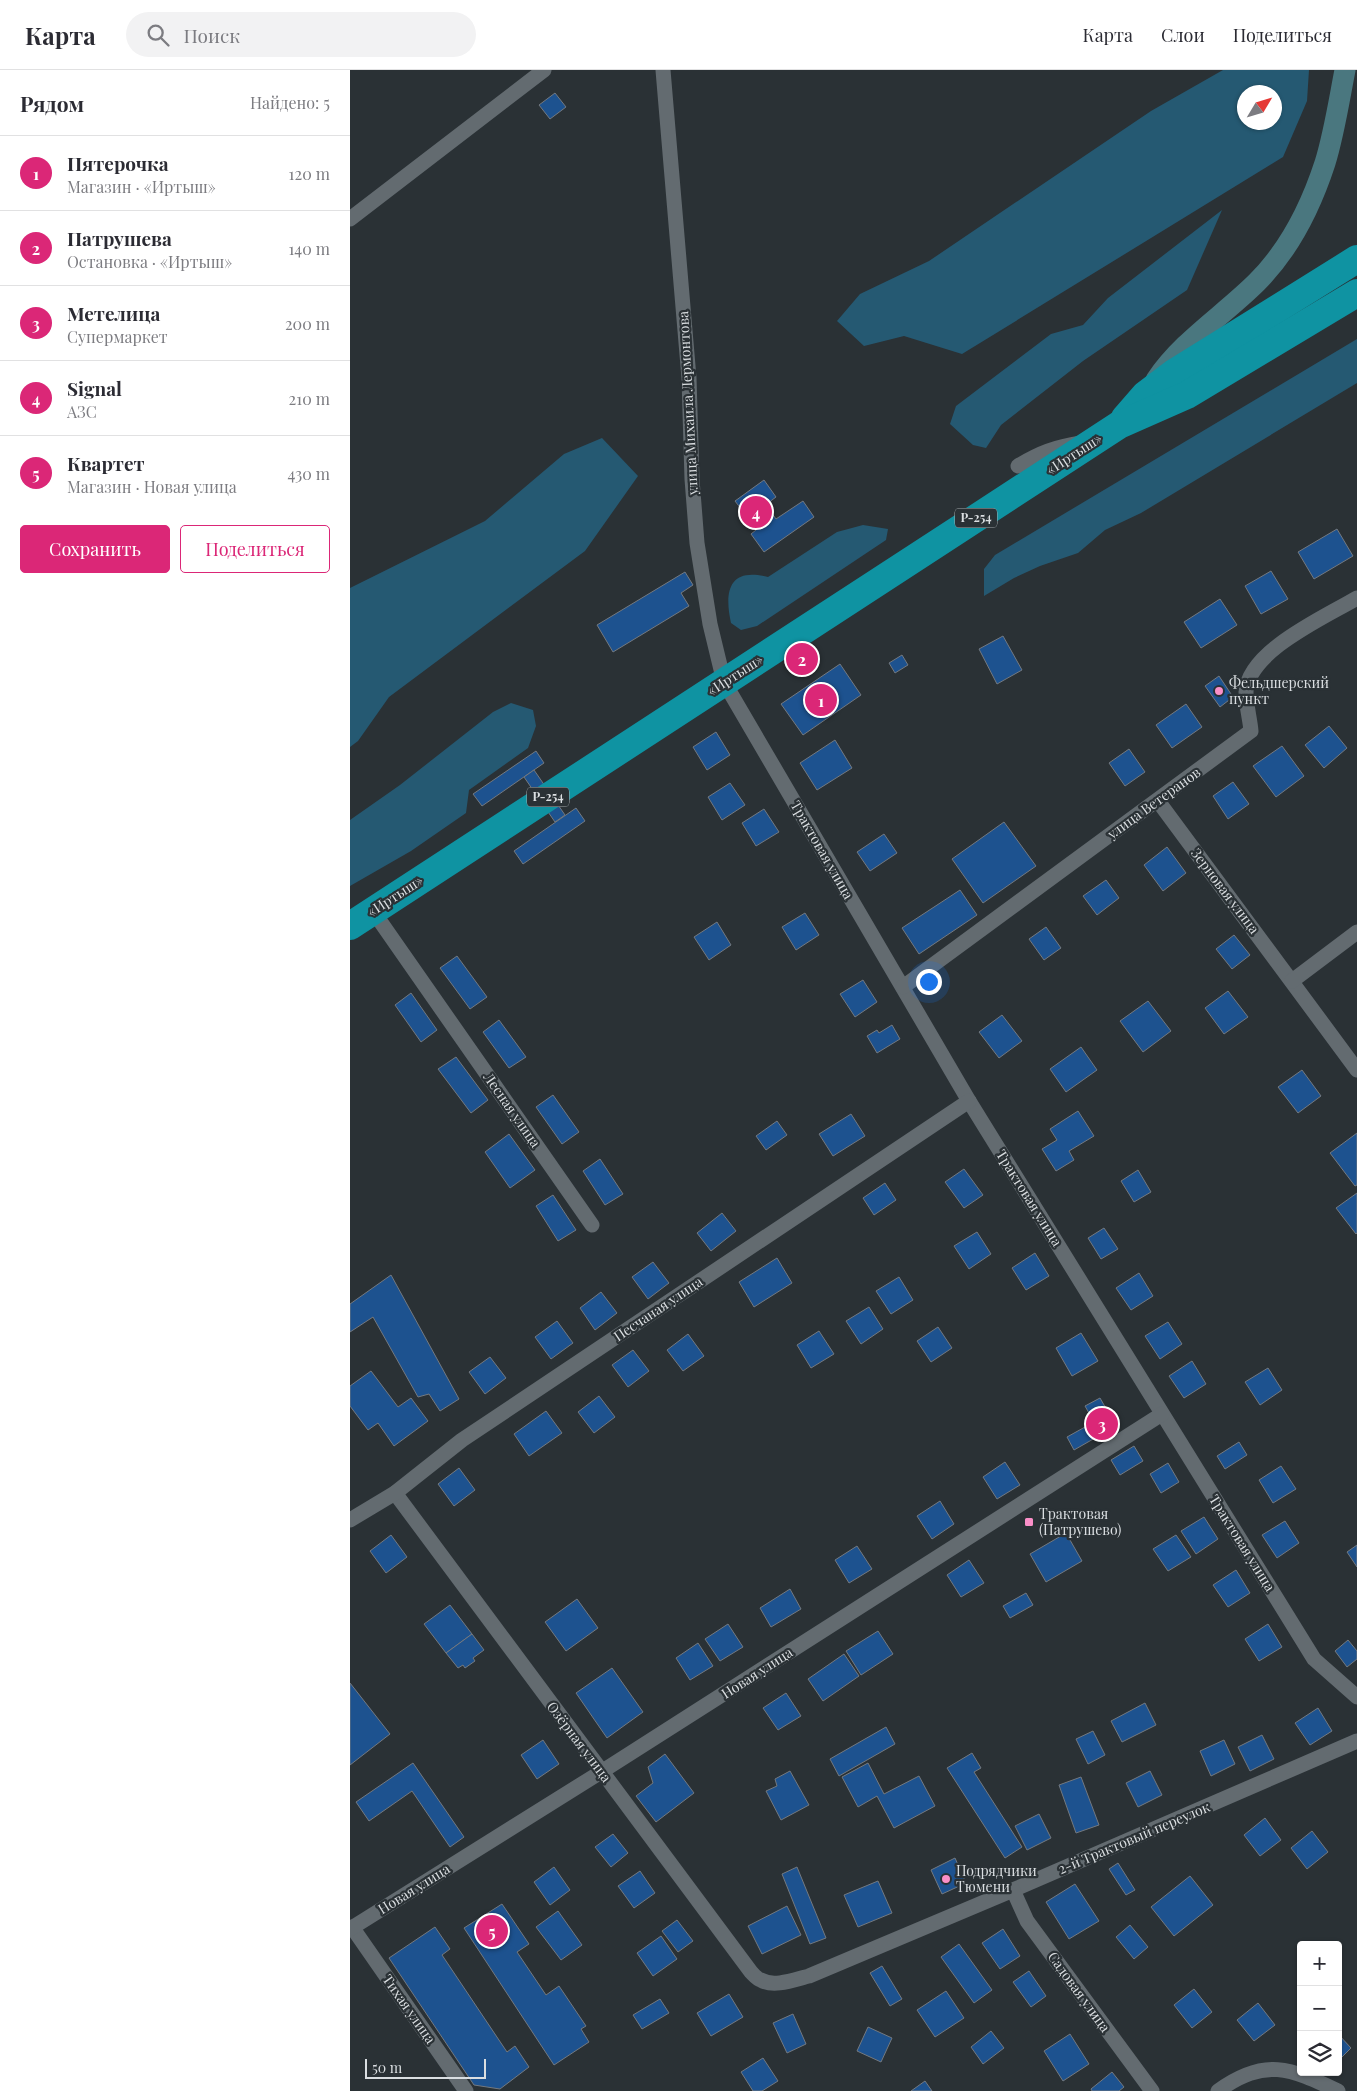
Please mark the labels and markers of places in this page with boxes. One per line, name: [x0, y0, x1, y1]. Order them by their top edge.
pin: 4: [740, 493, 772, 531]
pin: 2: [786, 640, 818, 678]
place label: Фельдшерский пункт: [1229, 673, 1329, 708]
pin: 1: [805, 681, 837, 719]
marker: Фельдшерский пункт: [1213, 685, 1225, 697]
pin: 3: [1086, 1405, 1118, 1443]
place label: Трактовая (Патрушево): [1039, 1504, 1121, 1539]
marker: Трактовая (Патрушево): [1023, 1516, 1035, 1528]
place label: Подрядчики Тюмени: [956, 1861, 1037, 1896]
marker: Подрядчики Тюмени: [940, 1873, 952, 1885]
pin: 5: [476, 1912, 508, 1950]

